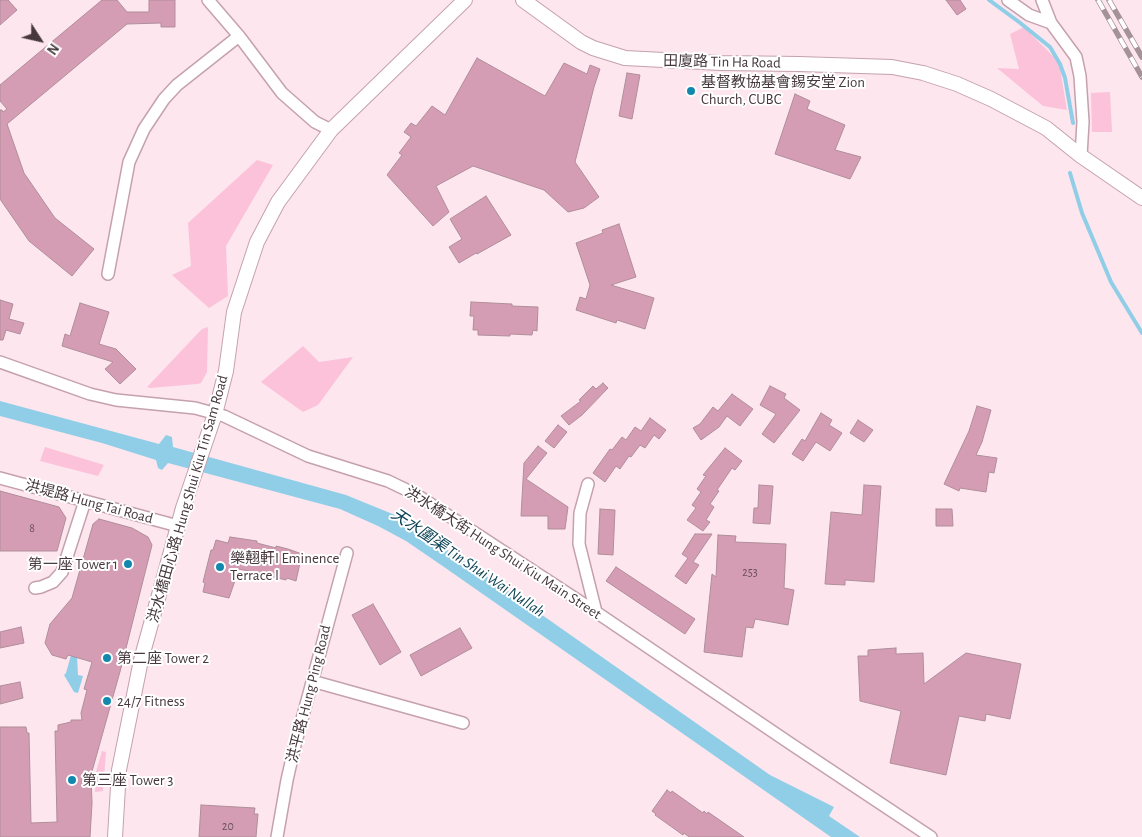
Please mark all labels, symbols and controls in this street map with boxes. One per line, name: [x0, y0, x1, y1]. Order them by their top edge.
north arrow: [15, 15, 65, 65]
text: N: [44, 41, 61, 57]
street label: 田廈路 Tin Ha Road: [663, 52, 781, 72]
place label: 基督教協基會錫安堂 Zion Church, CUBC: [701, 73, 865, 108]
marker: 基督教協基會錫安堂 Zion Church, CUBC: [685, 85, 697, 97]
street label: 洪水橋田心路 Hung Shui Kiu Tin Sam Road: [144, 373, 232, 625]
street label: 洪堤路 Hung Tai Road: [23, 476, 155, 528]
street label: 洪水橋大街 Hung Shui Kiu Main Street: [401, 483, 605, 623]
water label: 天水圍渠 Tin Shui Wai Nullah: [388, 504, 548, 622]
house number: 8: [29, 521, 35, 535]
place label: 樂翹軒I Eminence Terrace I: [230, 549, 339, 584]
place label: 第一座 Tower 1: [28, 555, 118, 573]
marker: 第一座 Tower 1: [122, 558, 134, 570]
marker: 樂翹軒I Eminence Terrace I: [214, 561, 226, 573]
house number: 253: [742, 565, 758, 579]
street label: 洪平路 Hung Ping Road: [283, 623, 335, 765]
place label: 第二座 Tower 2: [117, 649, 209, 667]
marker: 第二座 Tower 2: [101, 652, 113, 664]
place label: 24/7 Fitness: [117, 692, 185, 710]
marker: 24/7 Fitness: [101, 695, 113, 707]
place label: 第三座 Tower 3: [82, 771, 173, 789]
marker: 第三座 Tower 3: [66, 774, 78, 786]
house number: 20: [222, 819, 234, 833]

